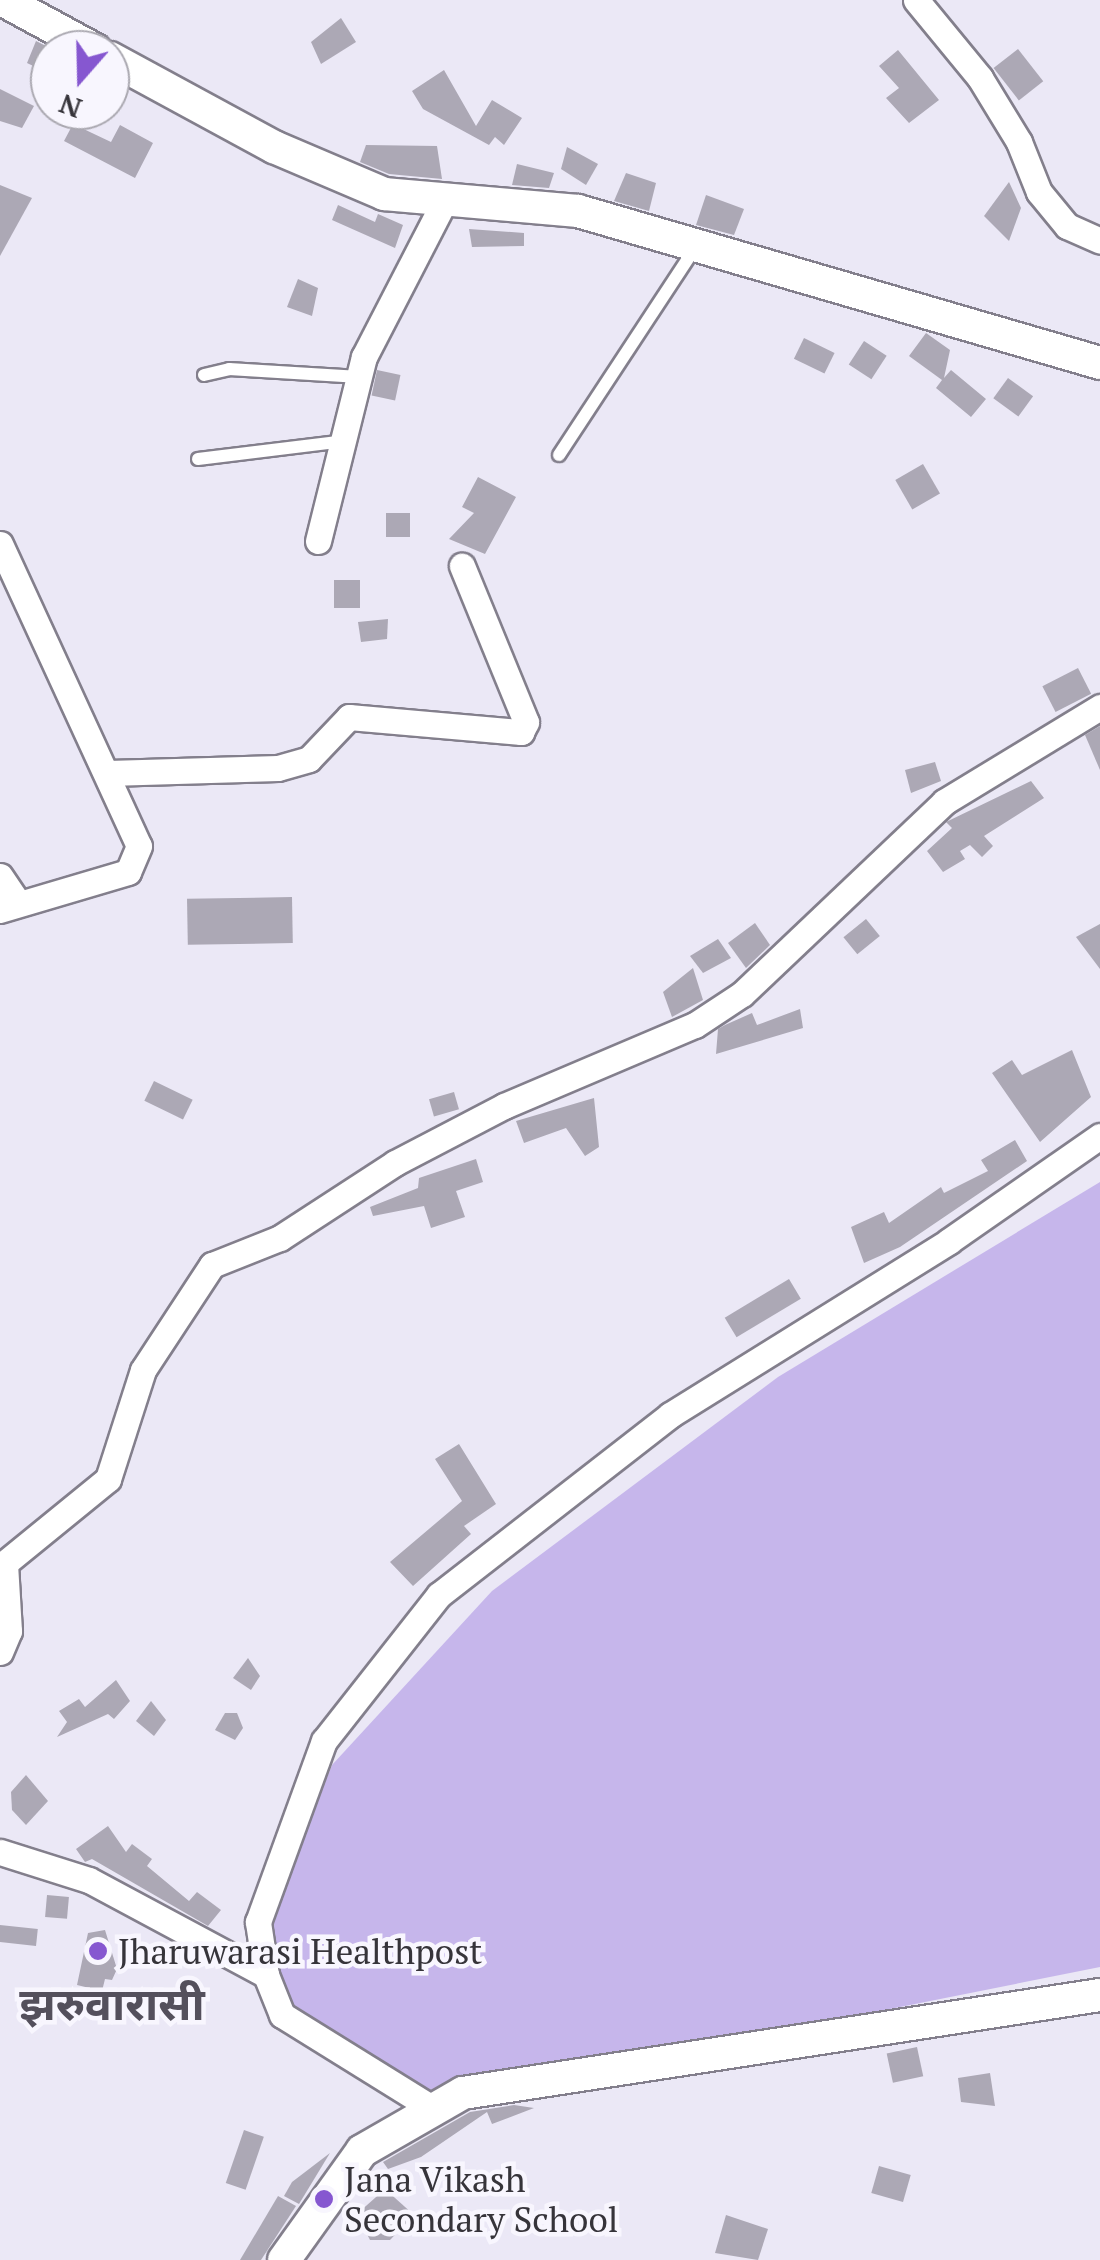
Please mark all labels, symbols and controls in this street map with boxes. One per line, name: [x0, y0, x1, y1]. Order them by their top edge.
north arrow: [30, 30, 130, 130]
text: N: [54, 86, 87, 128]
place label: Jharuwarasi Healthpost: [118, 1930, 482, 1972]
marker: Jharuwarasi Healthpost: [87, 1940, 109, 1962]
district label: झरुवारासी: [19, 1977, 205, 2031]
place label: Jana Vikash Secondary School: [344, 2158, 618, 2240]
marker: Jana Vikash Secondary School: [313, 2188, 335, 2210]

